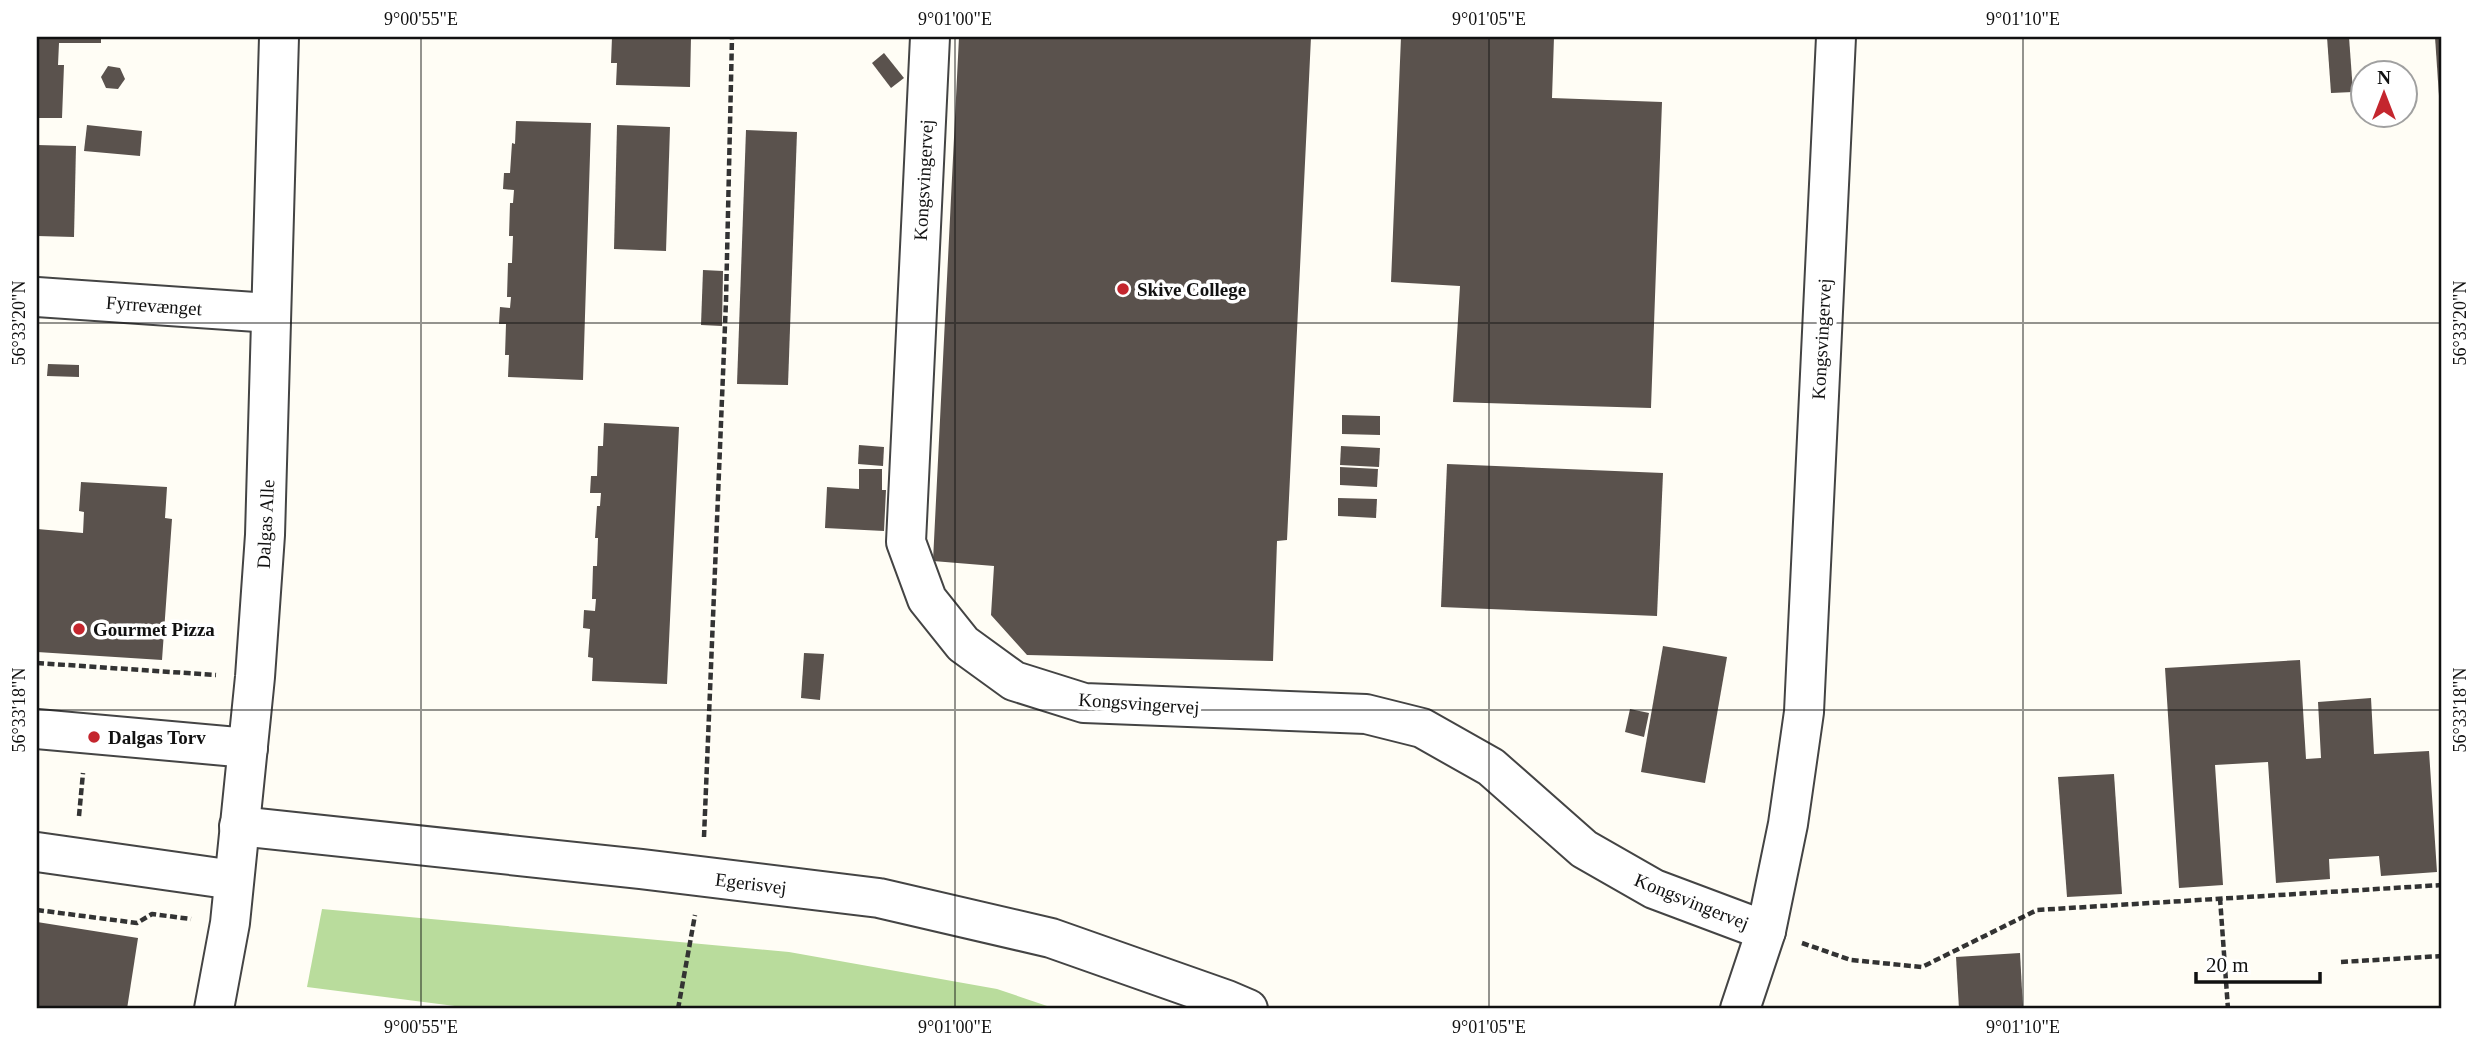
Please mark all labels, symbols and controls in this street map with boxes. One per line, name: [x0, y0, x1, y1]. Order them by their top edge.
text: 9°00'55"E: [384, 9, 458, 29]
text: 9°01'00"E: [918, 9, 992, 29]
text: 9°01'05"E: [1452, 9, 1526, 29]
text: 9°01'10"E: [1986, 9, 2060, 29]
north arrow: [2350, 60, 2420, 130]
text: N: [2377, 67, 2391, 88]
street label: Kongsvingervej: [910, 119, 937, 241]
street label: Kongsvingervej: [1808, 278, 1835, 400]
place label: Skive College: [1137, 279, 1246, 300]
text: 56°33'20"N: [9, 281, 29, 365]
marker: Skive College: [1115, 281, 1131, 297]
text: 56°33'20"N: [2450, 281, 2470, 365]
street label: Fyrrevænget: [105, 292, 203, 319]
street label: Dalgas Alle: [253, 479, 278, 569]
place label: Gourmet Pizza: [93, 619, 215, 640]
marker: Gourmet Pizza: [71, 621, 87, 637]
text: 56°33'18"N: [9, 668, 29, 752]
text: 56°33'18"N: [2450, 668, 2470, 752]
street label: Kongsvingervej: [1078, 689, 1200, 718]
place label: Dalgas Torv: [108, 727, 206, 748]
marker: Dalgas Torv: [86, 729, 102, 745]
street label: Egerisvej: [714, 869, 788, 898]
street label: Kongsvingervej: [1632, 869, 1752, 934]
scale bar: [2196, 941, 2320, 985]
text: 20 m: [2206, 953, 2249, 977]
text: 9°00'55"E: [384, 1017, 458, 1037]
text: 9°01'00"E: [918, 1017, 992, 1037]
text: 9°01'05"E: [1452, 1017, 1526, 1037]
text: 9°01'10"E: [1986, 1017, 2060, 1037]

